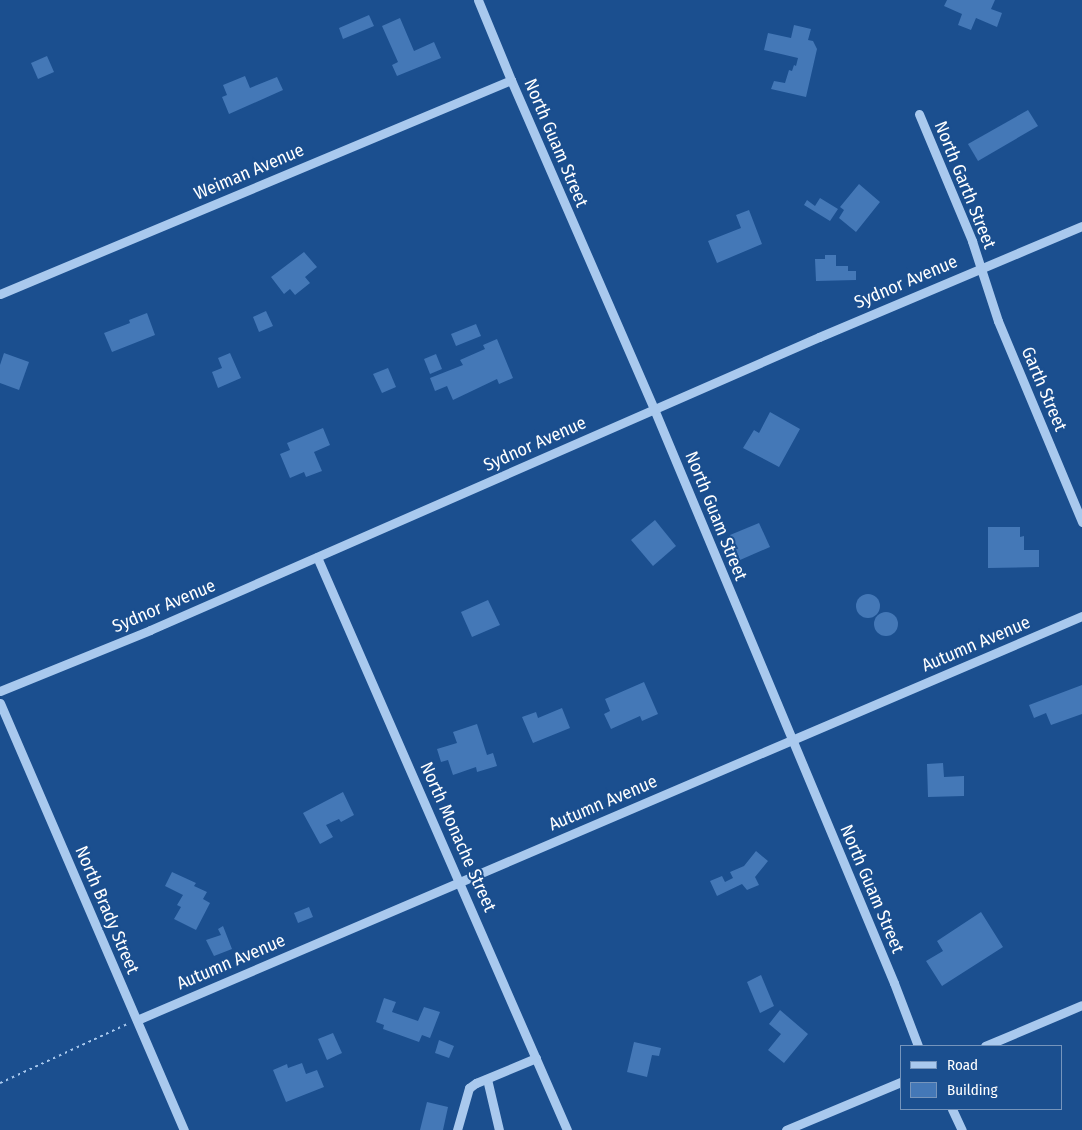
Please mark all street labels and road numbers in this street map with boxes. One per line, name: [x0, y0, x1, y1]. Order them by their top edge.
street label: North Guam Street: [519, 76, 593, 210]
street label: North Garth Street: [930, 118, 1000, 252]
street label: Weiman Avenue: [191, 139, 307, 205]
street label: Sydnor Avenue: [851, 251, 961, 313]
street label: Garth Street: [1017, 344, 1071, 434]
street label: Sydnor Avenue: [480, 412, 590, 476]
street label: North Guam Street: [680, 448, 752, 584]
street label: Sydnor Avenue: [109, 575, 219, 637]
street label: Autumn Avenue: [918, 611, 1034, 677]
street label: North Monache Street: [415, 759, 501, 915]
street label: Autumn Avenue: [545, 770, 661, 836]
street label: North Guam Street: [835, 822, 909, 956]
street label: North Brady Street: [70, 843, 144, 977]
street label: Autumn Avenue: [173, 929, 289, 995]

